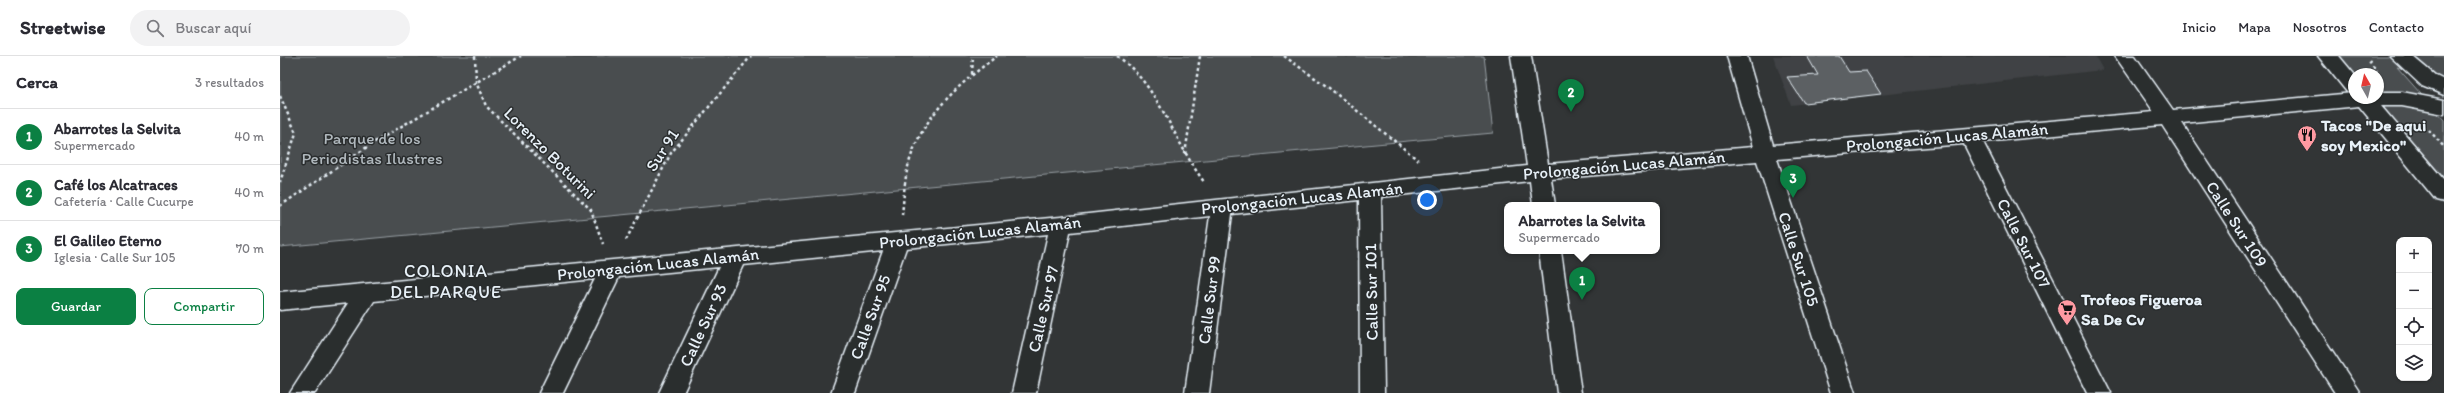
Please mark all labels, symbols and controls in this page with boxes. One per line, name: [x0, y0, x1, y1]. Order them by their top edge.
search box: [130, 10, 410, 46]
text: Streetwise: [20, 16, 106, 39]
icon: search: [144, 17, 166, 39]
text: Buscar aquí: [176, 19, 251, 37]
text: Inicio: [2182, 19, 2216, 36]
text: Mapa: [2238, 19, 2271, 36]
text: Nosotros: [2293, 19, 2347, 36]
text: Contacto: [2369, 19, 2424, 36]
north arrow: [2348, 68, 2384, 104]
text: Cerca: [16, 72, 58, 92]
text: 3 resultados: [195, 75, 264, 90]
pin: 2: [1558, 79, 1584, 112]
street label: Lorenzo Boturini: [500, 103, 600, 203]
place label: Tacos "De aqui soy Mexico": [2320, 115, 2426, 156]
street label: Prolongación Lucas Alamán: [1845, 118, 2049, 156]
text: Abarrotes la Selvita: [54, 120, 181, 138]
restaurant icon: Tacos "De aqui soy Mexico": [2296, 124, 2318, 152]
street label: Sur 91: [641, 125, 683, 175]
park label: Parque de los Periodistas Ilustres: [301, 128, 443, 168]
text: 1: [26, 129, 32, 144]
text: 40 m: [234, 129, 264, 144]
text: Supermercado: [54, 138, 135, 153]
street label: Prolongación Lucas Alamán: [1522, 146, 1726, 184]
pin: 3: [1780, 165, 1806, 198]
text: Café los Alcatraces: [54, 176, 178, 194]
street label: Prolongación Lucas Alamán: [1200, 177, 1404, 219]
street label: Calle Sur 109: [2202, 177, 2272, 271]
text: 2: [26, 185, 32, 200]
text: 40 m: [234, 185, 264, 200]
your location: [1417, 190, 1437, 210]
text: Cafetería · Calle Cucurpe: [54, 194, 194, 209]
street label: Calle Sur 107: [1993, 195, 2055, 292]
popup: [1504, 202, 1660, 254]
street label: Calle Sur 105: [1774, 209, 1824, 309]
street label: Prolongación Lucas Alamán: [878, 211, 1082, 253]
text: Abarrotes la Selvita: [1519, 212, 1645, 230]
text: Supermercado: [1519, 230, 1600, 245]
text: El Galileo Eterno: [54, 232, 162, 250]
map controls: [2396, 237, 2432, 381]
button: +: [2396, 237, 2432, 273]
text: 3: [25, 241, 33, 256]
text: 70 m: [236, 241, 264, 256]
street label: Prolongación Lucas Alamán: [556, 243, 760, 285]
street label: Calle Sur 101: [1360, 243, 1382, 341]
text: Iglesia · Calle Sur 105: [54, 250, 175, 265]
street label: Calle Sur 99: [1194, 255, 1224, 345]
district label: COLONIA DEL PARQUE: [390, 260, 502, 303]
street label: Calle Sur 97: [1023, 263, 1063, 354]
pin: 1: [1569, 267, 1595, 300]
street label: Calle Sur 95: [845, 272, 895, 362]
button: −: [2396, 273, 2432, 309]
street label: Calle Sur 93: [675, 280, 731, 370]
button: Guardar: [16, 288, 136, 325]
button: Compartir: [144, 288, 264, 325]
place label: Trofeos Figueroa Sa De Cv: [2080, 289, 2203, 329]
supermarket icon: Trofeos Figueroa Sa De Cv: [2056, 298, 2078, 326]
button: locate: [2396, 309, 2432, 345]
button: layers: [2396, 345, 2432, 381]

